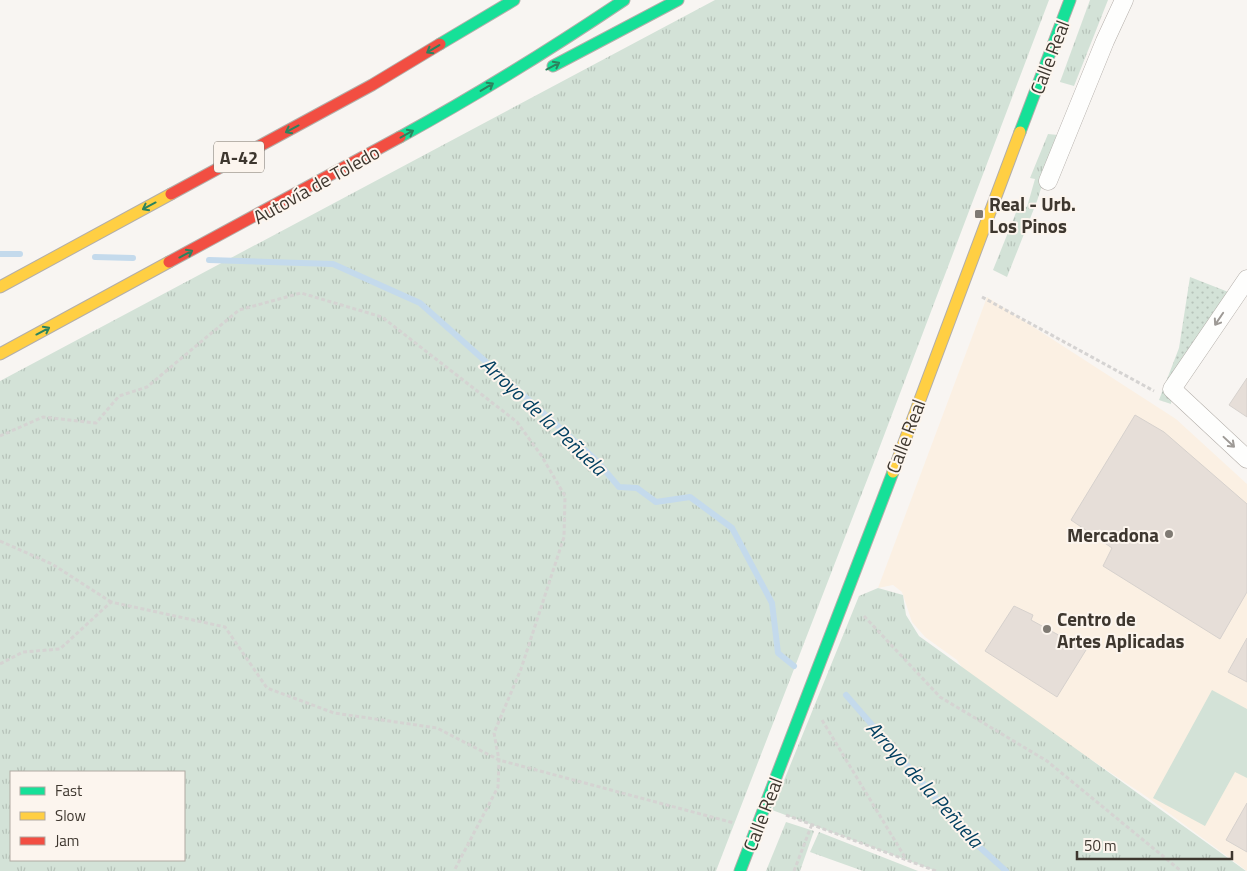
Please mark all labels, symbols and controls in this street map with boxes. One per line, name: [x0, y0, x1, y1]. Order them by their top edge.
street label: Calle Real: [1022, 16, 1076, 98]
one-way arrow: [426, 44, 441, 54]
one-way arrow: [546, 61, 561, 71]
one-way arrow: [479, 82, 493, 92]
one-way arrow: [284, 124, 299, 134]
one-way arrow: [399, 128, 413, 138]
street label: Autovía de Toledo: [247, 137, 385, 231]
road number: A-42: [214, 142, 264, 172]
place label: Real - Urb. Los Pinos: [989, 189, 1076, 240]
one-way arrow: [141, 201, 156, 211]
marker: Real - Urb. Los Pinos: [973, 208, 985, 220]
one-way arrow: [178, 249, 193, 258]
one-way arrow: [1214, 312, 1224, 326]
one-way arrow: [35, 326, 50, 336]
water label: Arroyo de la Peñuela: [474, 349, 615, 483]
street label: Calle Real: [878, 395, 932, 477]
one-way arrow: [1223, 436, 1235, 448]
place label: Mercadona: [1067, 520, 1159, 549]
marker: Mercadona: [1163, 528, 1175, 540]
place label: Centro de Artes Aplicadas: [1057, 604, 1184, 655]
marker: Centro de Artes Aplicadas: [1041, 623, 1053, 635]
water label: Arroyo de la Peñuela: [859, 713, 991, 855]
legend: [10, 771, 185, 861]
street label: Calle Real: [735, 773, 789, 855]
text: Fast: [55, 779, 83, 802]
text: Slow: [55, 804, 86, 827]
scale bar: [1077, 828, 1232, 860]
text: Jam: [55, 829, 79, 852]
text: 50 m: [1084, 834, 1117, 857]

